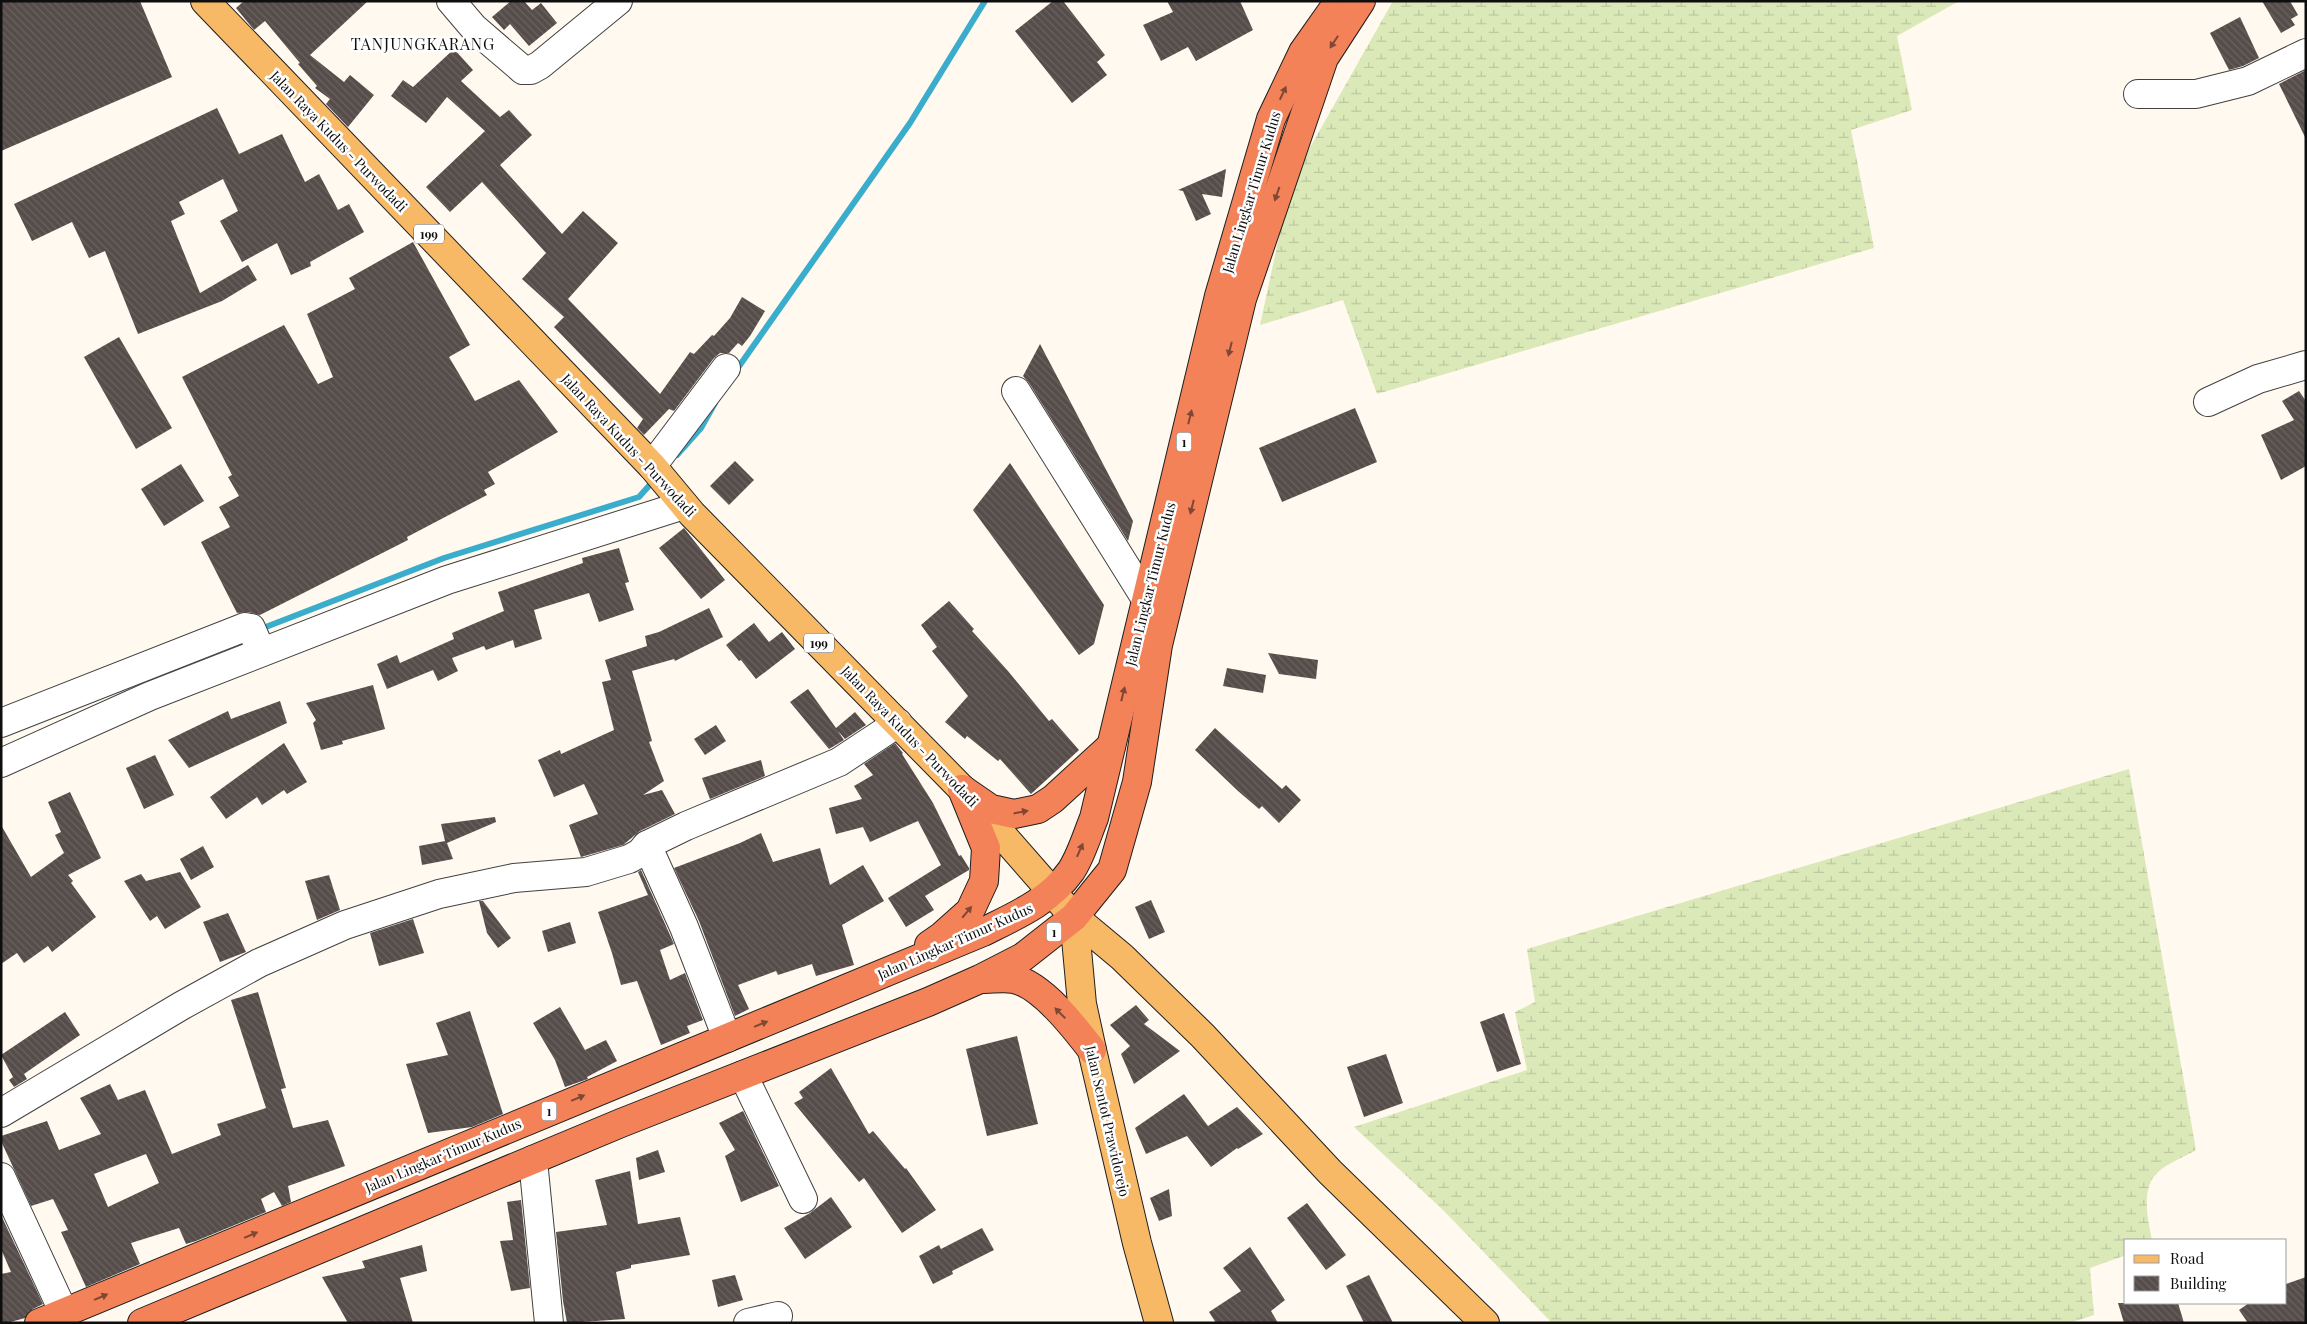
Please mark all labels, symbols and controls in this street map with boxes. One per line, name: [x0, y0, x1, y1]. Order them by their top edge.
district label: TANJUNGKARANG: [351, 33, 495, 54]
one-way arrow: [1330, 36, 1339, 49]
street label: Jalan Raya Kudus - Purwodadi: [266, 66, 412, 216]
one-way arrow: [1279, 86, 1287, 101]
street label: Jalan Lingkar Timur Kudus: [1217, 109, 1285, 276]
one-way arrow: [1273, 187, 1281, 202]
road number: 199: [414, 224, 444, 243]
one-way arrow: [1226, 342, 1234, 357]
street label: Jalan Raya Kudus - Purwodadi: [557, 369, 700, 521]
one-way arrow: [1186, 410, 1194, 425]
road number: 1: [1176, 432, 1192, 452]
street label: Jalan Lingkar Timur Kudus: [1120, 500, 1180, 669]
one-way arrow: [1188, 500, 1196, 515]
road number: 199: [804, 634, 834, 652]
street label: Jalan Raya Kudus - Purwodadi: [837, 661, 983, 811]
one-way arrow: [1119, 687, 1127, 702]
one-way arrow: [1014, 808, 1030, 816]
one-way arrow: [1076, 843, 1084, 857]
street label: Jalan Lingkar Timur Kudus: [873, 898, 1036, 984]
one-way arrow: [961, 905, 972, 918]
road number: 1: [1046, 922, 1062, 942]
one-way arrow: [1054, 1007, 1066, 1019]
one-way arrow: [754, 1019, 768, 1027]
street label: Jalan Sentot Prawidorejo: [1081, 1043, 1135, 1199]
one-way arrow: [571, 1094, 585, 1102]
road number: 1: [542, 1102, 556, 1120]
street label: Jalan Lingkar Timur Kudus: [361, 1113, 524, 1197]
one-way arrow: [244, 1230, 258, 1238]
legend: [2124, 1239, 2287, 1304]
text: Road: [2170, 1248, 2204, 1268]
text: Building: [2170, 1273, 2227, 1293]
one-way arrow: [94, 1293, 108, 1301]

